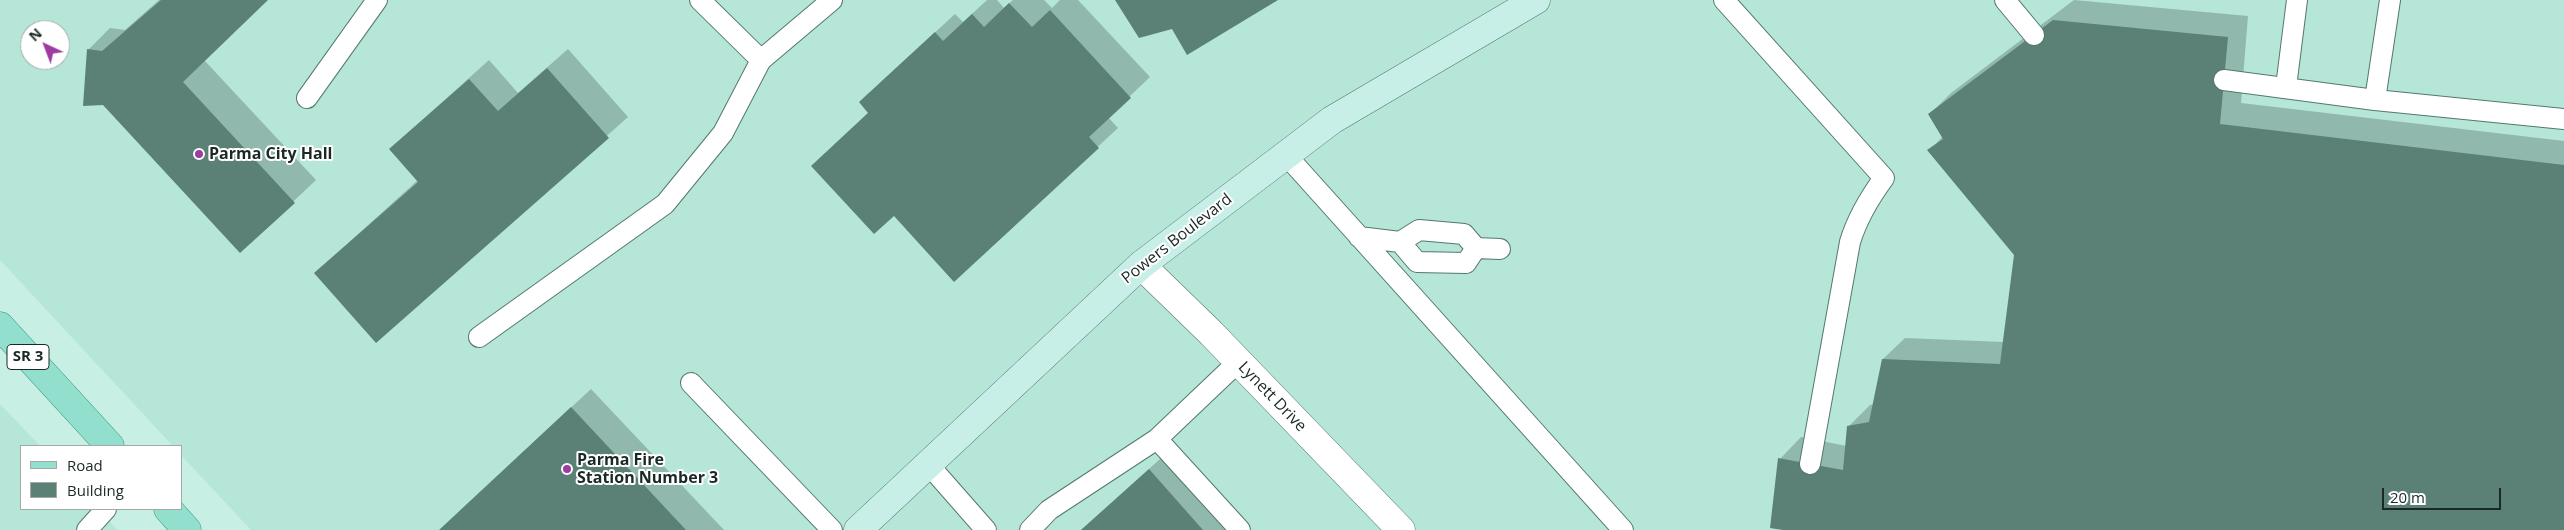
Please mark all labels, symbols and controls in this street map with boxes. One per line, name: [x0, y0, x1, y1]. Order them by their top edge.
north arrow: [20, 20, 70, 70]
text: N: [24, 24, 46, 45]
place label: Parma City Hall: [209, 144, 332, 164]
marker: Parma City Hall: [193, 148, 205, 160]
street label: Powers Boulevard: [1118, 190, 1236, 288]
road number: SR 3: [7, 344, 49, 370]
street label: Lynett Drive: [1234, 358, 1310, 436]
legend: [20, 445, 182, 510]
place label: Parma Fire Station Number 3: [577, 450, 718, 488]
text: Road: [67, 455, 103, 475]
marker: Parma Fire Station Number 3: [561, 463, 573, 475]
scale bar: [2384, 478, 2503, 510]
text: Building: [67, 480, 124, 500]
text: 20 m: [2390, 487, 2425, 507]

